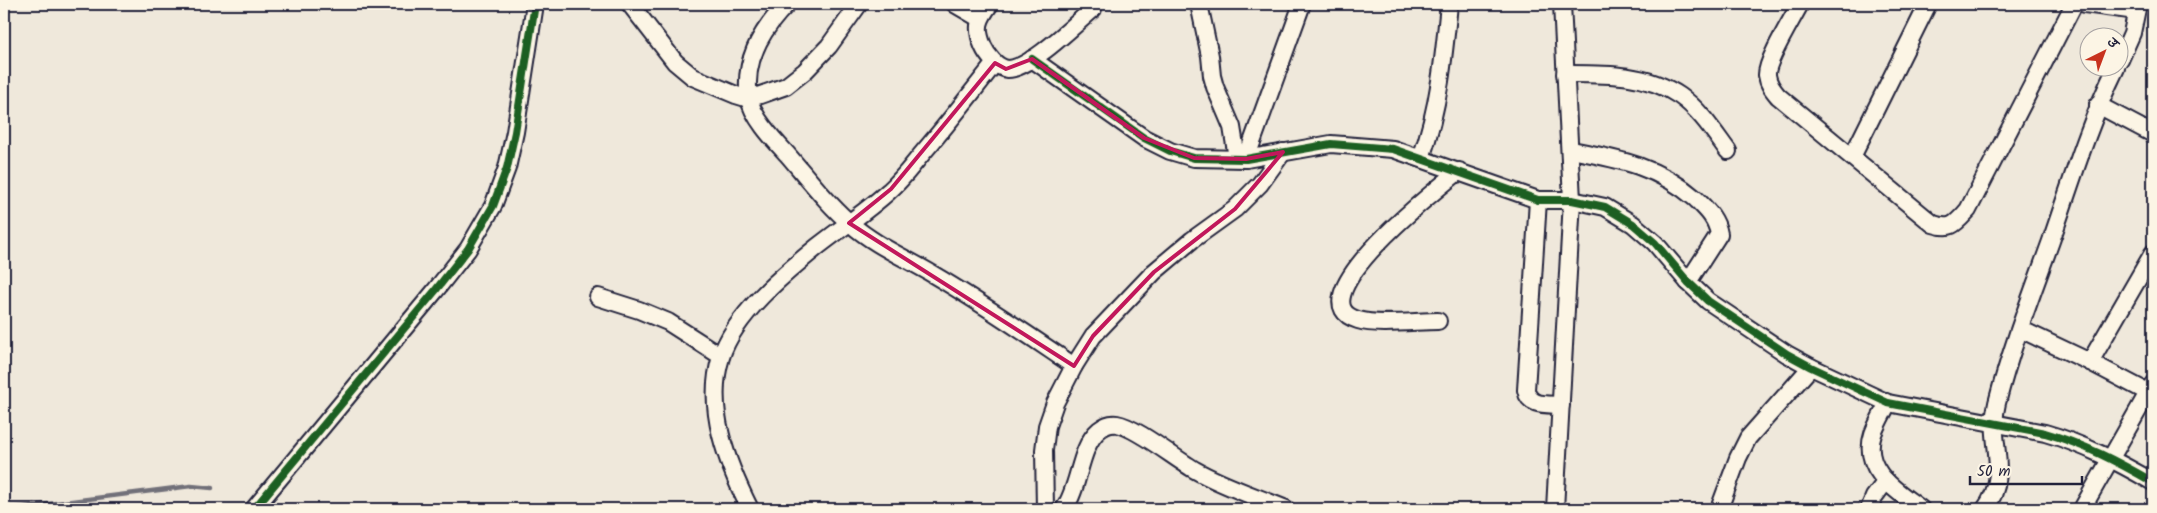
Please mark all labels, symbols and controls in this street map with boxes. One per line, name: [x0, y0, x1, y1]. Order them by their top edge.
north arrow: [2080, 28, 2130, 78]
text: उ: [2101, 32, 2125, 56]
scale bar: [1970, 453, 2082, 485]
text: 50 m: [1977, 460, 2011, 484]

